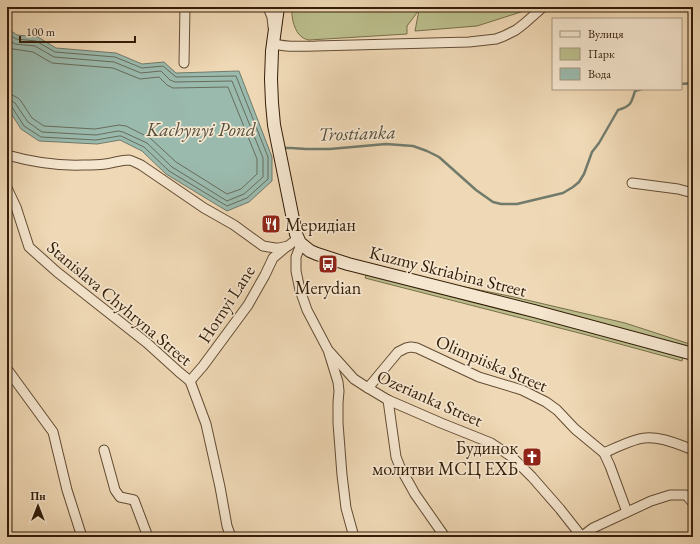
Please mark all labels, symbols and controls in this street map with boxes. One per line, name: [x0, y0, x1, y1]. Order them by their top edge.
scale bar: [20, 18, 135, 44]
legend: [552, 18, 682, 90]
text: 100 m: [26, 24, 56, 40]
text: Вулиця: [588, 26, 624, 42]
text: Парк: [588, 46, 615, 62]
text: Вода: [588, 66, 611, 82]
water label: Kachynyi Pond: [145, 117, 256, 142]
water label: Trostianka: [318, 119, 396, 147]
restaurant icon: Меридіан: [260, 213, 282, 235]
place label: Меридіан: [285, 213, 356, 236]
street label: Stanislava Chyhryna Street: [43, 235, 198, 371]
street label: Kuzmy Skriabina Street: [367, 240, 529, 302]
bus stop icon: Merydian: [317, 253, 339, 275]
street label: Hornyi Lane: [192, 261, 260, 347]
place label: Merydian: [295, 276, 362, 299]
street label: Olimpiiska Street: [433, 329, 552, 397]
street label: Ozerianka Street: [374, 364, 487, 432]
place label: Будинок молитви МСЦ ЕХБ: [372, 436, 518, 480]
church icon: Будинок молитви МСЦ ЕХБ: [521, 446, 543, 468]
north arrow: [18, 486, 58, 526]
text: Пн: [30, 489, 46, 503]

